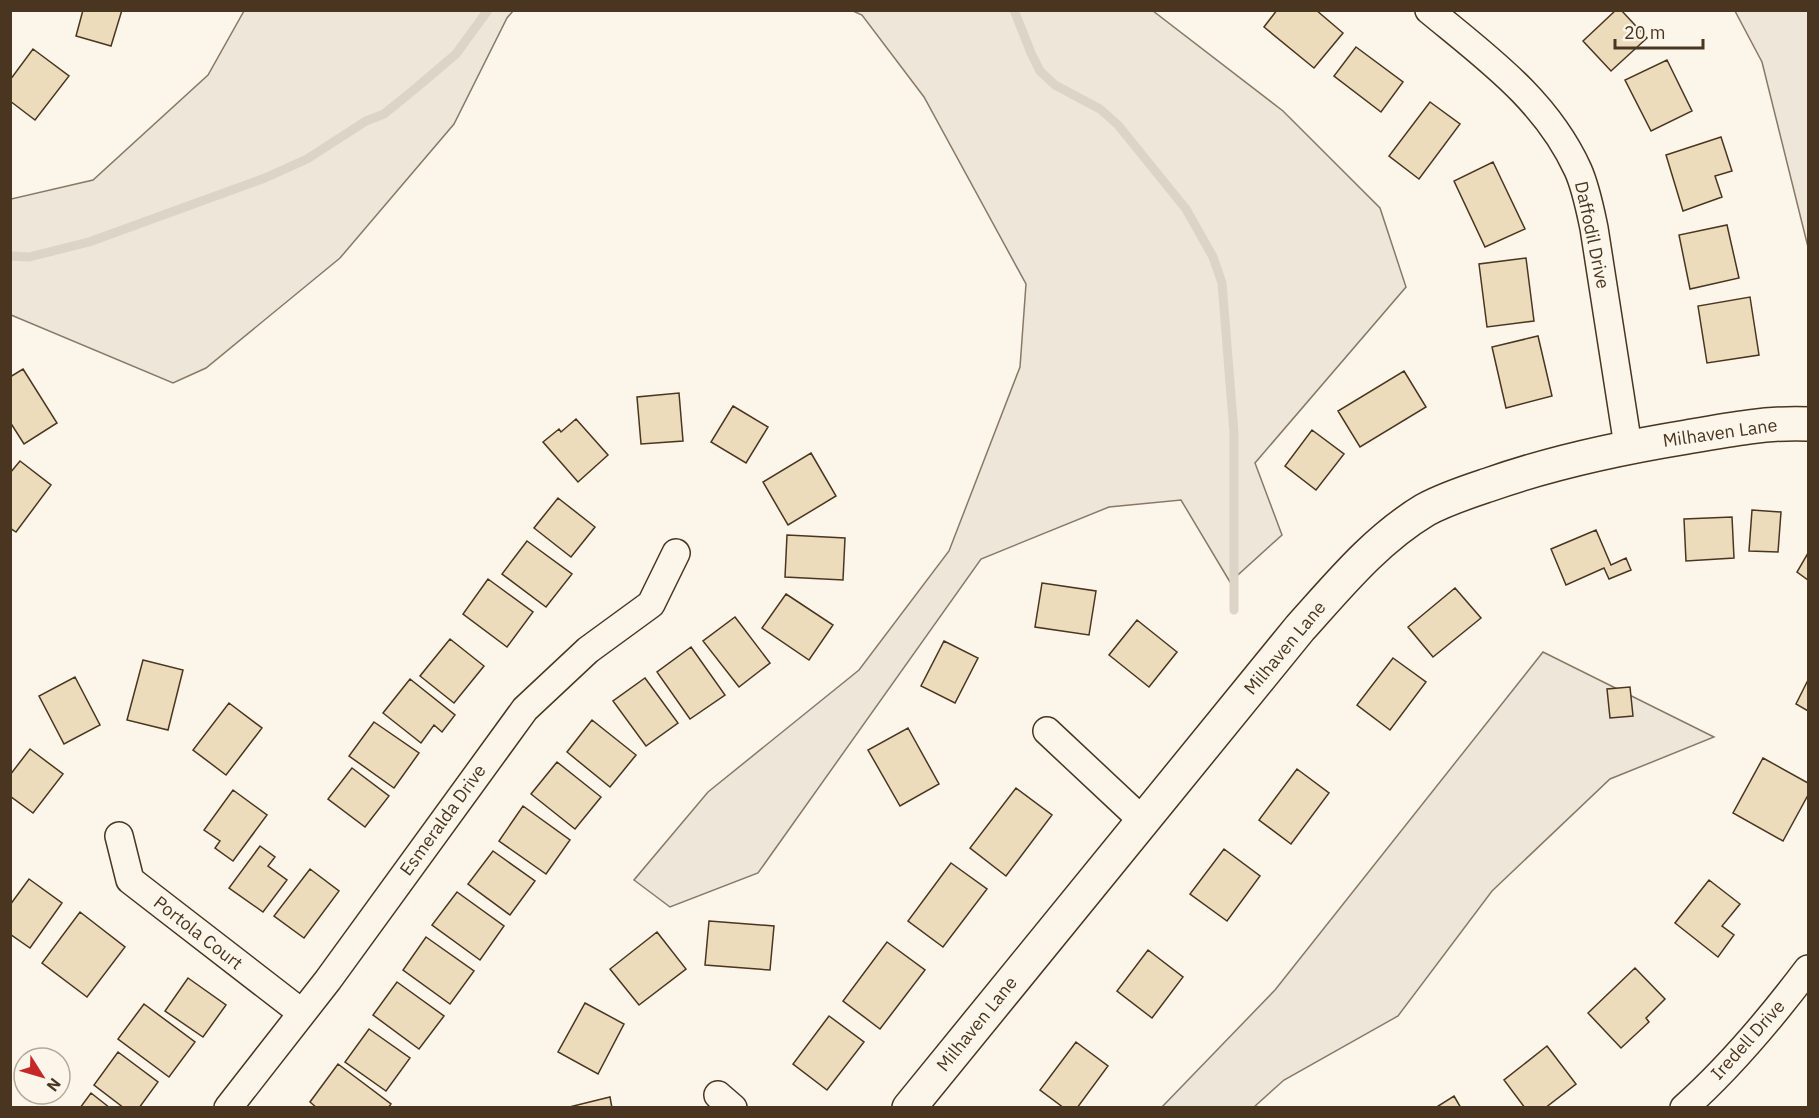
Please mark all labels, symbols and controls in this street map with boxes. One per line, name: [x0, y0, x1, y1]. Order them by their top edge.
scale bar: [1615, 12, 1704, 50]
text: 20 m: [1624, 21, 1666, 44]
street label: Daffodil Drive: [1570, 179, 1615, 291]
street label: Milhaven Lane: [1661, 413, 1779, 452]
street label: Milhaven Lane: [1239, 596, 1331, 699]
street label: Esmeralda Drive: [395, 759, 491, 880]
street label: Portola Court: [149, 891, 247, 975]
street label: Milhaven Lane: [931, 971, 1022, 1076]
street label: Iredell Drive: [1706, 995, 1790, 1084]
north arrow: [12, 1046, 72, 1106]
text: N: [43, 1074, 65, 1096]

